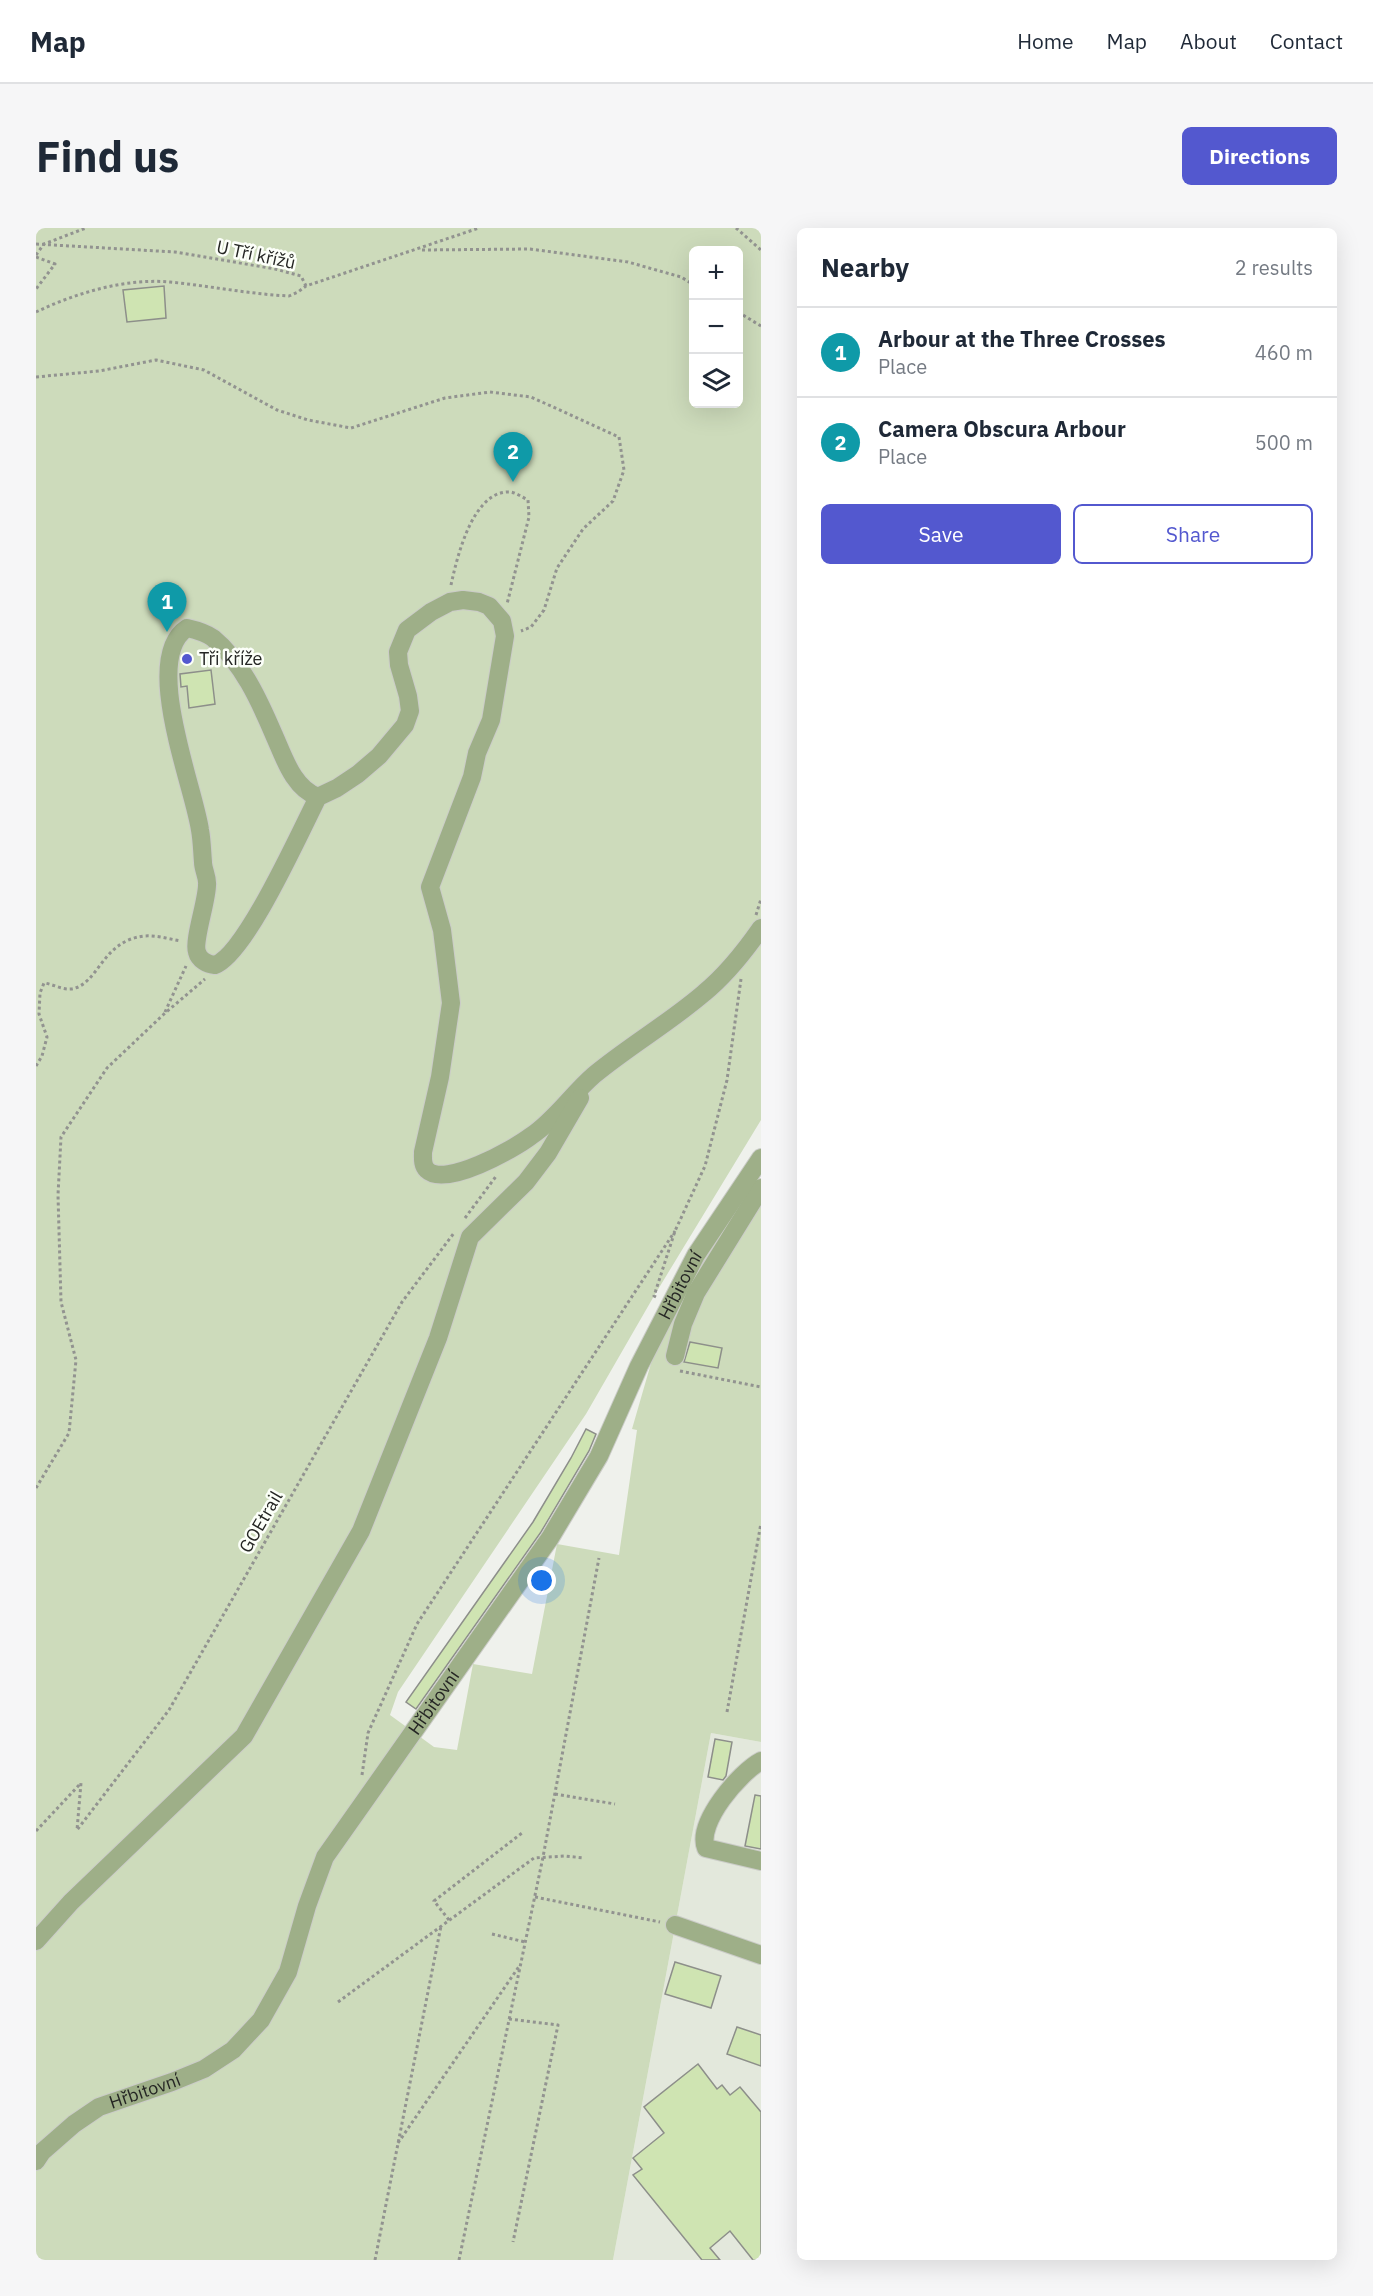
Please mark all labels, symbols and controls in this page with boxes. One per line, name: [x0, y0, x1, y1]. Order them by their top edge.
text: Map: [30, 23, 86, 60]
text: Home: [1017, 27, 1074, 55]
text: Map: [1107, 27, 1147, 55]
text: About: [1180, 27, 1237, 55]
text: Contact: [1270, 27, 1343, 55]
button: Directions: [1182, 127, 1337, 185]
text: Find us: [36, 129, 179, 184]
street label: U Tří křížů: [214, 235, 298, 274]
map controls: [689, 246, 743, 408]
button: +: [689, 246, 743, 300]
text: Nearby: [821, 250, 909, 284]
text: 2 results: [1235, 254, 1313, 281]
button: −: [689, 300, 743, 354]
text: Arbour at the Three Crosses: [878, 324, 1166, 353]
text: 1: [835, 339, 847, 366]
text: 460 m: [1255, 339, 1313, 366]
text: Place: [878, 353, 927, 380]
button: layers: [689, 354, 743, 408]
text: Camera Obscura Arbour: [878, 414, 1126, 443]
text: 2: [835, 429, 847, 456]
text: 500 m: [1255, 429, 1313, 456]
pin: 2: [494, 432, 532, 482]
text: Place: [878, 443, 927, 470]
button: Save: [821, 504, 1061, 564]
button: Share: [1073, 504, 1313, 564]
pin: 1: [148, 582, 186, 632]
place label: Tři kříže: [199, 647, 263, 670]
marker: Tři kříže: [180, 652, 194, 666]
street label: Hřbitovní: [653, 1245, 707, 1323]
street label: GOEtrail: [234, 1487, 287, 1557]
your location: [527, 1566, 556, 1595]
street label: Hřbitovní: [403, 1665, 465, 1739]
street label: Hřbitovní: [106, 2068, 184, 2114]

